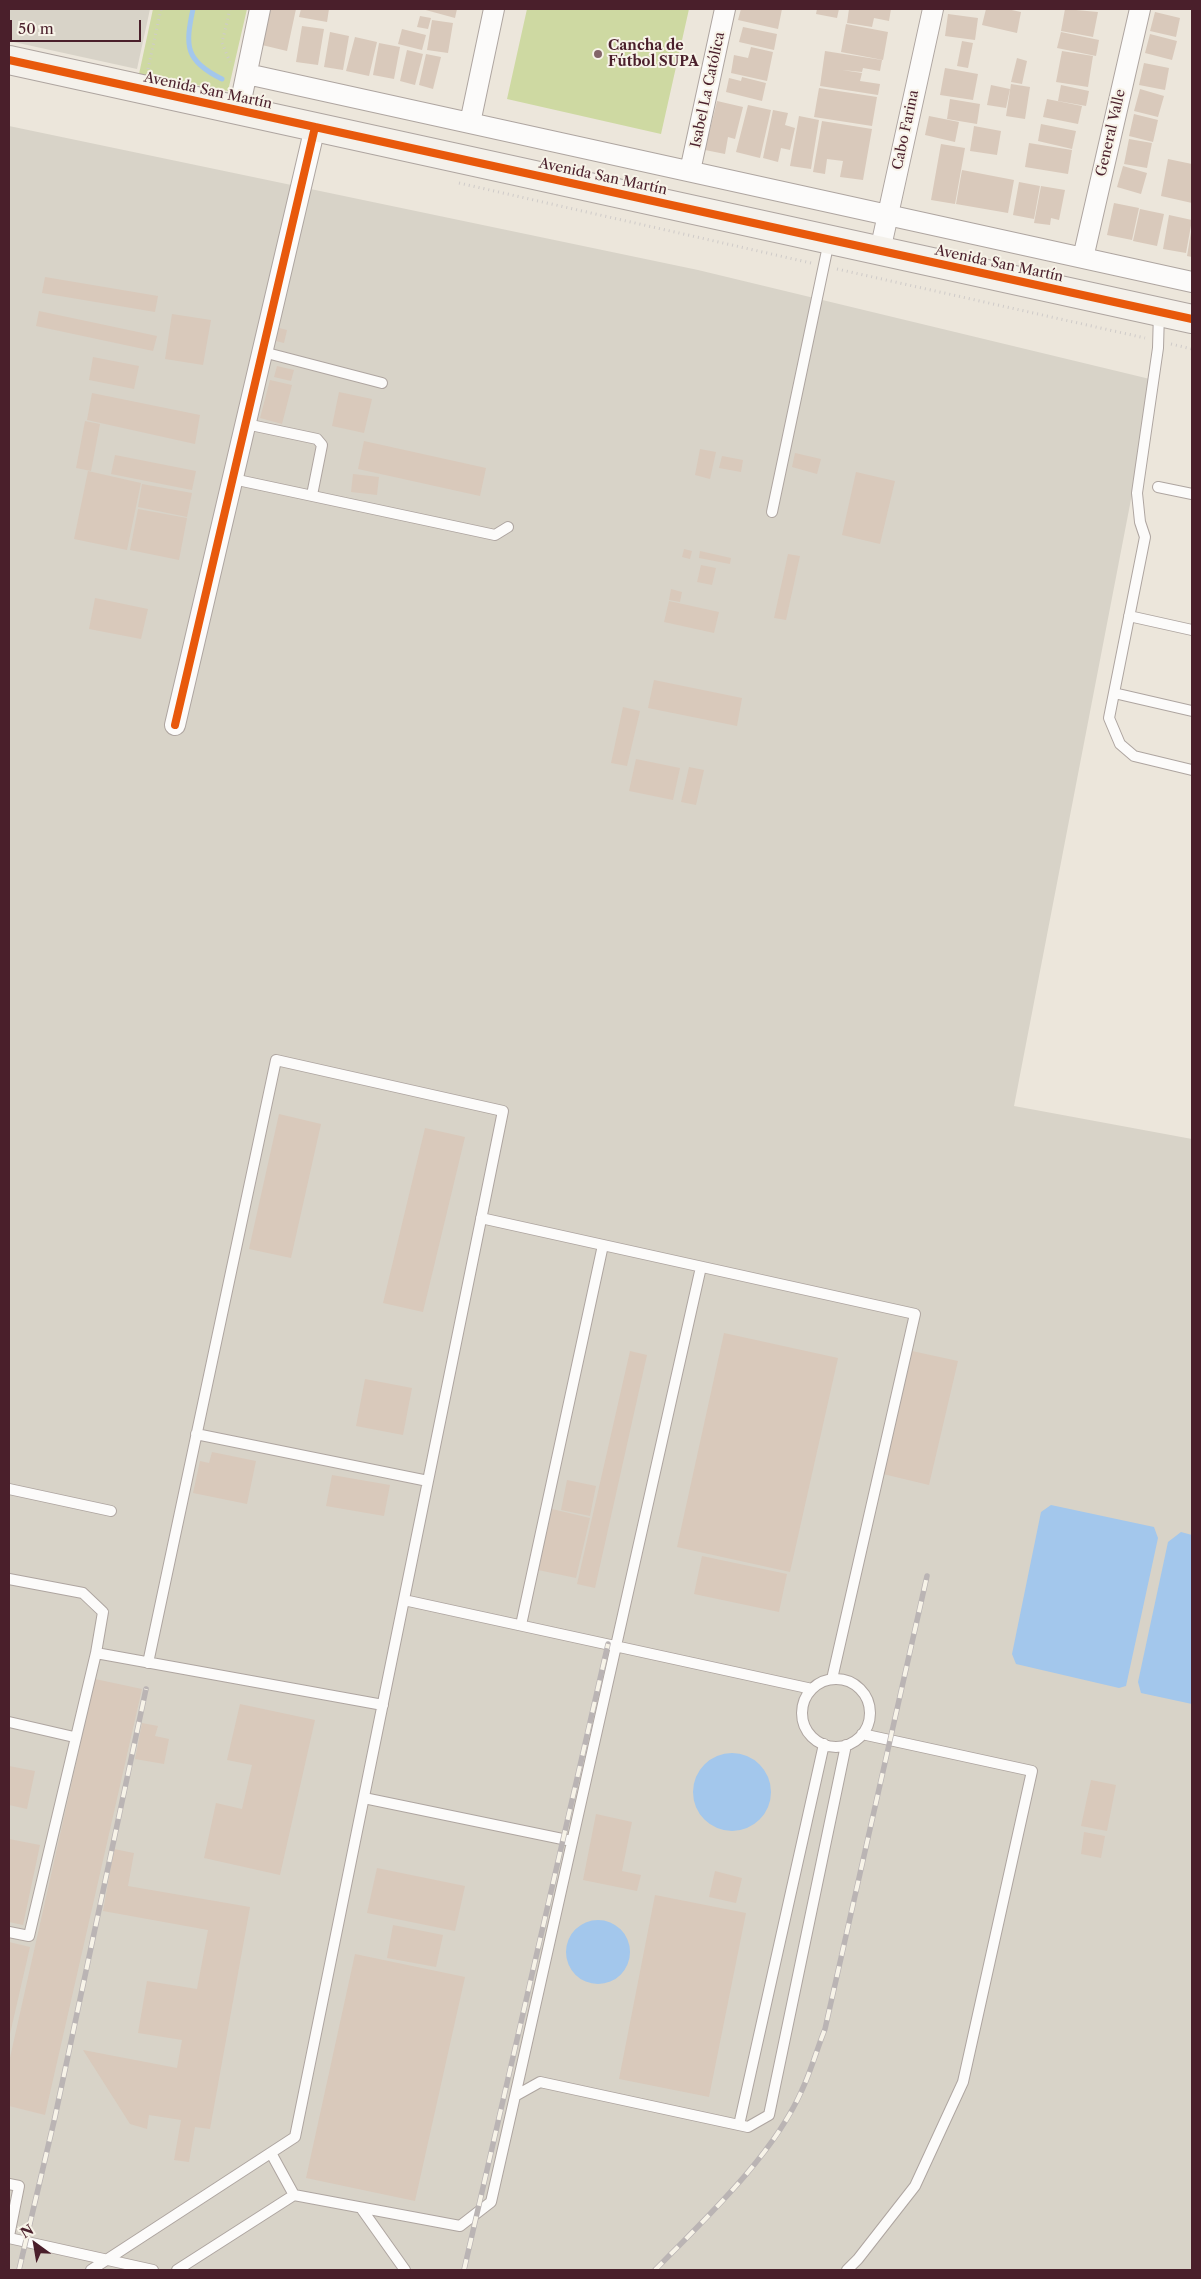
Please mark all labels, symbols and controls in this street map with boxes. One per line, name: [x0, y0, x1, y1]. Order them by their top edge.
scale bar: [12, 10, 144, 42]
text: 50 m: [18, 19, 54, 38]
street label: Isabel La Católica: [688, 31, 728, 149]
place label: Cancha de Fútbol SUPA: [608, 38, 699, 70]
marker: Cancha de Fútbol SUPA: [592, 48, 604, 60]
street label: Avenida San Martín: [142, 69, 274, 113]
street label: General Valle: [1093, 88, 1129, 178]
street label: Cabo Farina: [889, 89, 923, 171]
street label: Avenida San Martín: [537, 155, 669, 199]
street label: Avenida San Martín: [933, 242, 1065, 286]
north arrow: [10, 2219, 60, 2269]
text: N: [17, 2220, 37, 2242]

